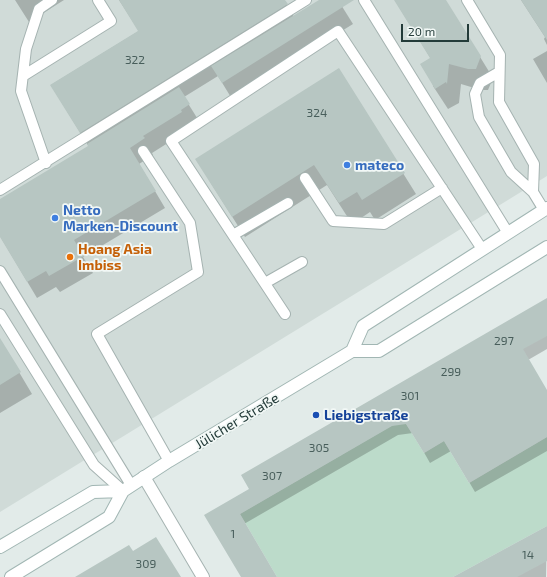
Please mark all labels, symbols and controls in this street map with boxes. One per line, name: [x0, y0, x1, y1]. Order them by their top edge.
scale bar: [403, 16, 471, 42]
text: 20 m: [408, 24, 435, 38]
house number: 322: [125, 53, 145, 67]
house number: 324: [307, 106, 327, 120]
place label: mateco: [355, 157, 404, 173]
marker: mateco: [342, 160, 352, 170]
place label: Netto Marken-Discount: [63, 202, 178, 234]
marker: Netto Marken-Discount: [50, 213, 60, 223]
place label: Hoang Asia Imbiss: [78, 241, 152, 274]
marker: Hoang Asia Imbiss: [65, 252, 75, 262]
house number: 297: [494, 334, 514, 348]
house number: 299: [441, 365, 461, 379]
street label: Jülicher Straße: [192, 389, 282, 453]
house number: 301: [401, 389, 419, 403]
place label: Liebigstraße: [324, 407, 408, 423]
marker: Liebigstraße: [311, 410, 321, 420]
house number: 305: [309, 441, 329, 455]
house number: 307: [262, 469, 282, 483]
house number: 1: [231, 527, 235, 541]
house number: 14: [522, 548, 534, 562]
house number: 309: [136, 557, 156, 571]

